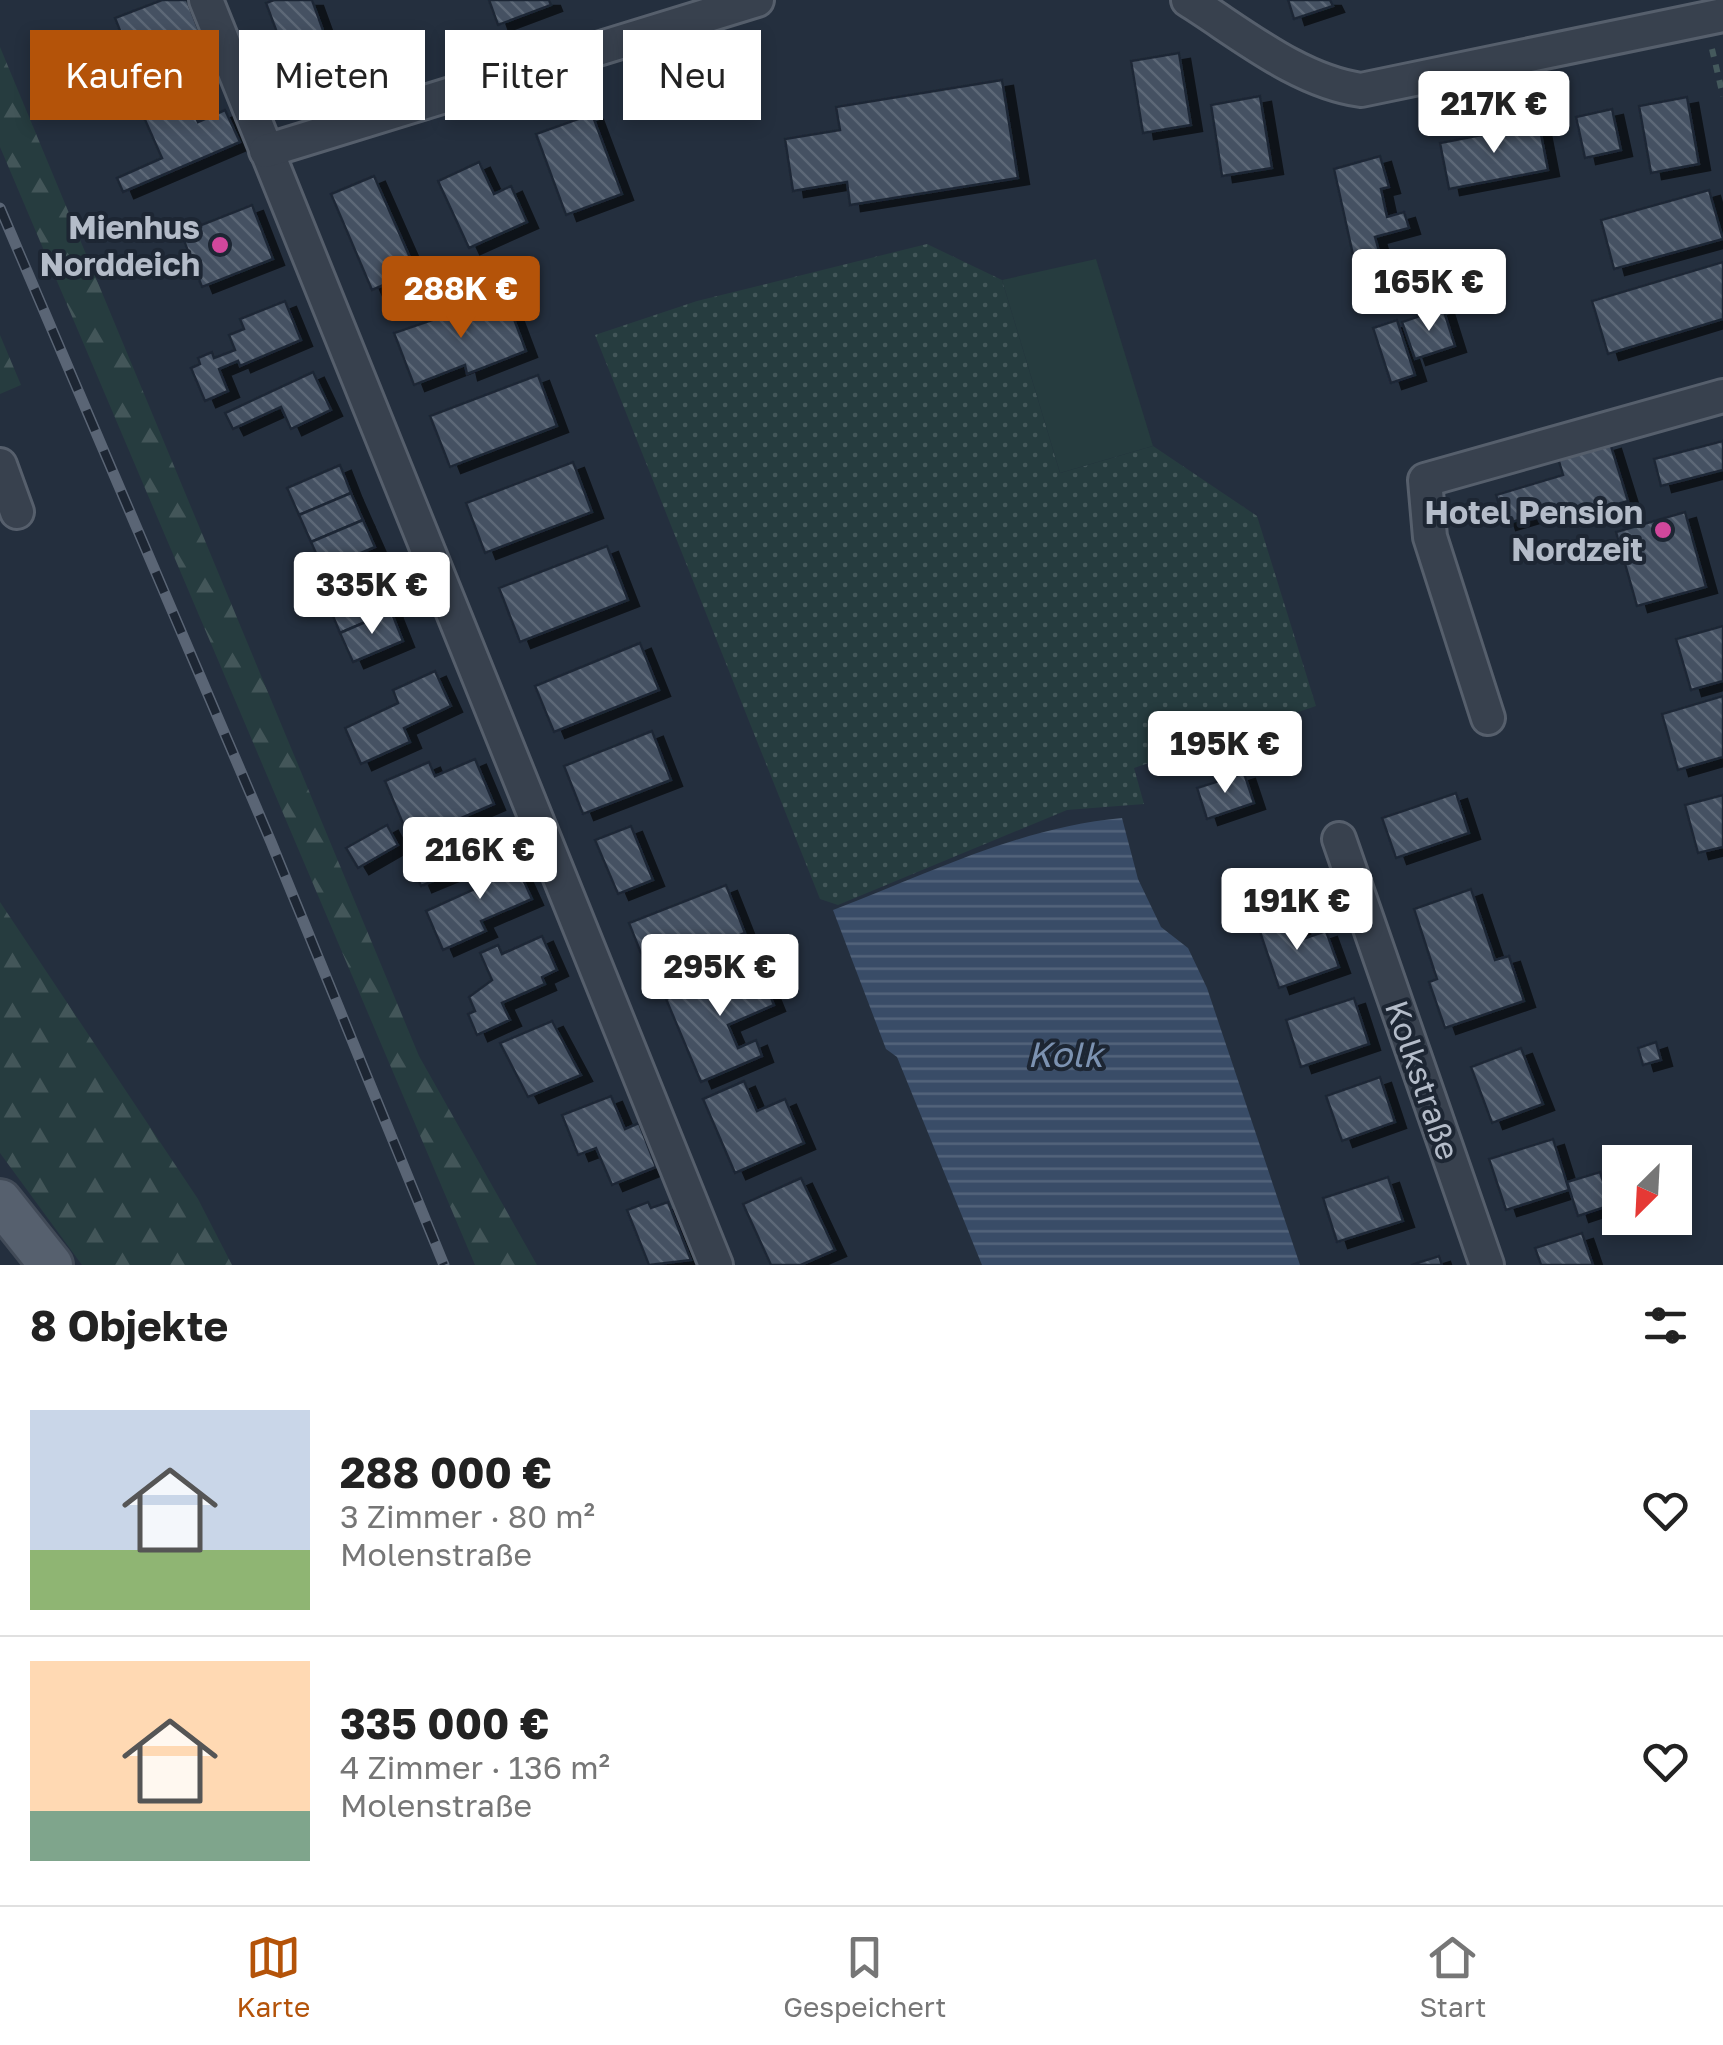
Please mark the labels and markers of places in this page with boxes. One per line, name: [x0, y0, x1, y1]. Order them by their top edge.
pin: 217K €: [1413, 71, 1575, 156]
place label: Mienhus Norddeich: [40, 208, 200, 283]
marker: Mienhus Norddeich: [209, 234, 231, 256]
pin: 165K €: [1348, 249, 1510, 334]
pin: 288K €: [380, 256, 542, 341]
place label: Hotel Pension Nordzeit: [1425, 493, 1643, 568]
marker: Hotel Pension Nordzeit: [1652, 519, 1674, 541]
pin: 335K €: [291, 552, 453, 637]
pin: 195K €: [1144, 711, 1306, 796]
pin: 216K €: [399, 817, 561, 902]
pin: 191K €: [1216, 868, 1378, 953]
pin: 295K €: [639, 934, 801, 1019]

